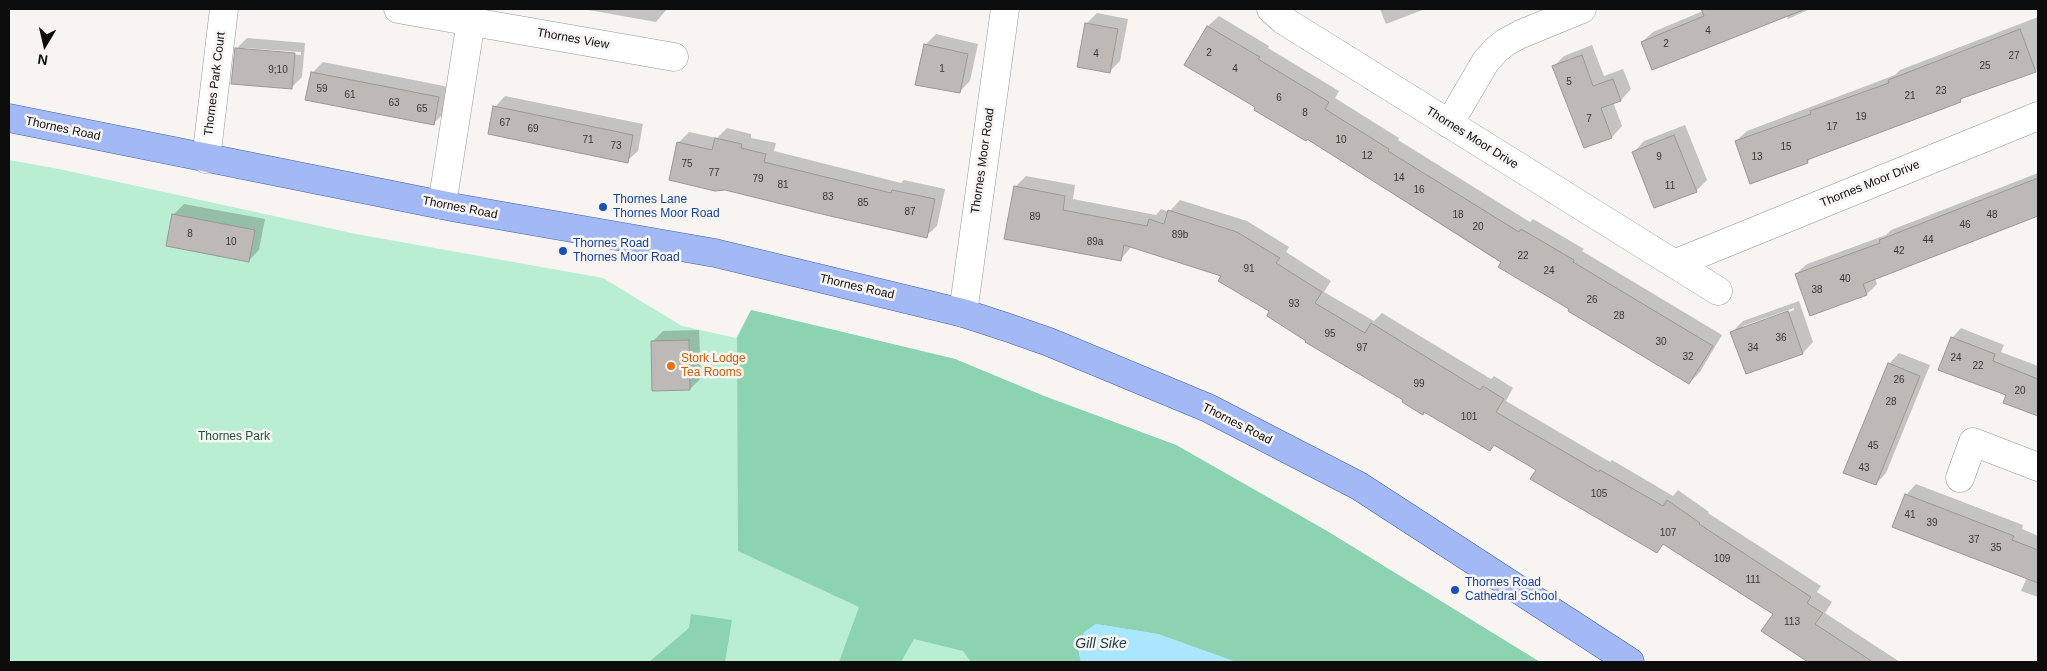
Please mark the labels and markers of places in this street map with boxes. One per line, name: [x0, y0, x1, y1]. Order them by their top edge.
place label: Thornes Lane Thornes Moor Road: [613, 193, 720, 221]
marker: Thornes Lane Thornes Moor Road: [597, 201, 609, 213]
place label: Thornes Road Thornes Moor Road: [573, 237, 680, 265]
marker: Thornes Road Thornes Moor Road: [557, 245, 569, 257]
place label: Stork Lodge Tea Rooms: [681, 352, 746, 380]
marker: Stork Lodge Tea Rooms: [665, 360, 677, 372]
place label: Thornes Road Cathedral School: [1465, 576, 1557, 604]
marker: Thornes Road Cathedral School: [1449, 584, 1461, 596]

